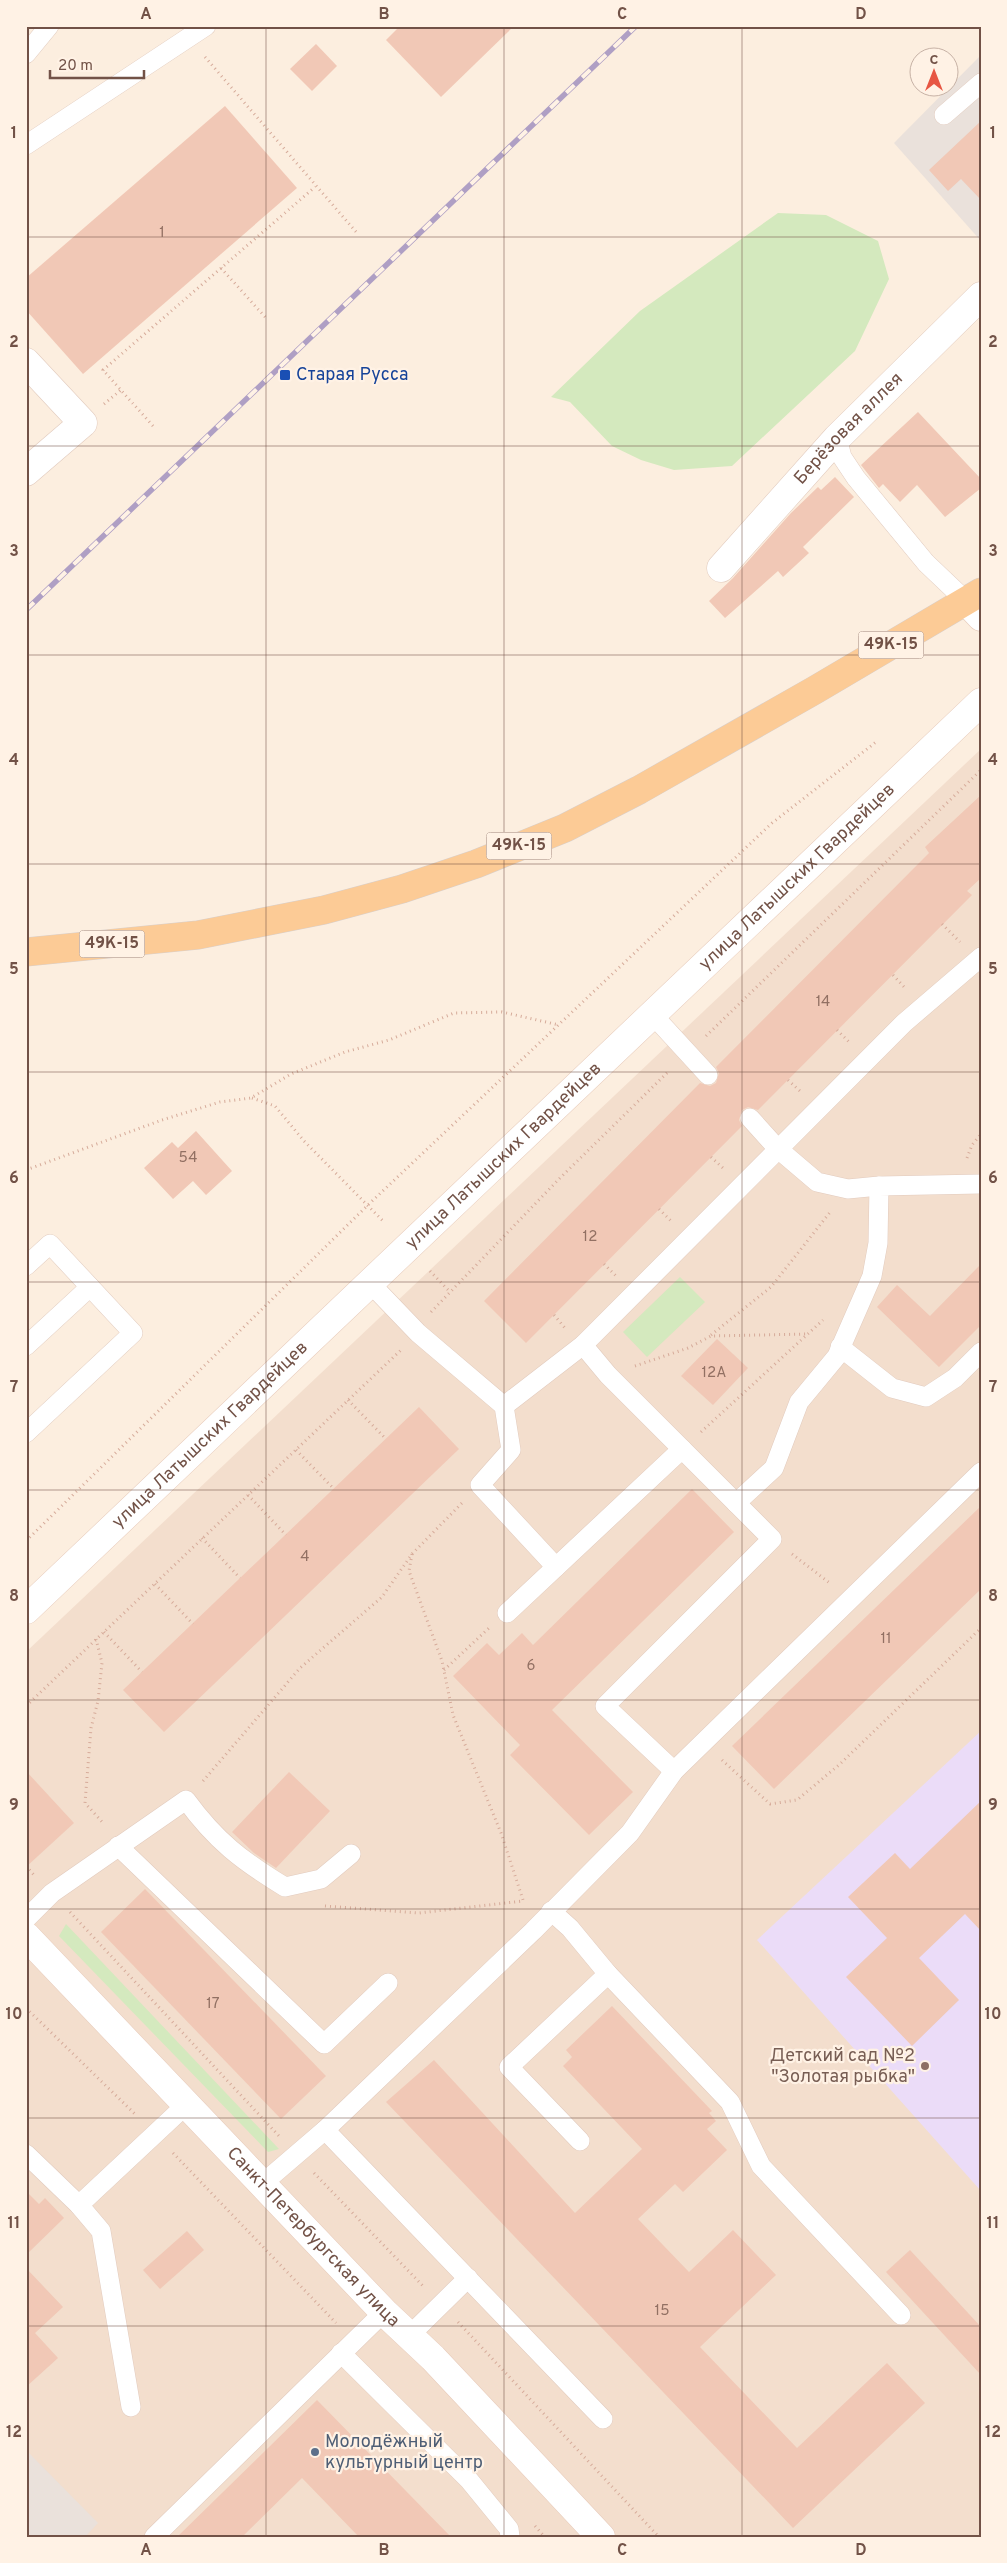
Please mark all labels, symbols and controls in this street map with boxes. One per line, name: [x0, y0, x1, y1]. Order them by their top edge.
text: A: [140, 5, 152, 25]
text: B: [378, 5, 390, 25]
text: C: [617, 5, 627, 25]
text: D: [855, 5, 867, 25]
scale bar: [50, 48, 144, 80]
north arrow: [910, 48, 960, 98]
text: С: [930, 52, 939, 69]
text: 20 m: [58, 57, 93, 76]
text: 1: [11, 124, 17, 144]
text: 1: [990, 124, 996, 144]
house number: 1: [159, 224, 165, 243]
text: 2: [9, 333, 19, 353]
text: 2: [988, 333, 998, 353]
place label: Старая Русса: [296, 364, 409, 387]
marker: Старая Русса: [278, 368, 292, 382]
street label: Берёзовая аллея: [789, 368, 908, 490]
text: 3: [9, 542, 19, 562]
text: 3: [988, 542, 998, 562]
road number: 49К-15: [858, 632, 924, 658]
text: 4: [9, 751, 19, 771]
text: 4: [988, 751, 998, 771]
street label: улица Латышских Гвардейцев: [694, 778, 900, 975]
road number: 49К-15: [486, 832, 552, 859]
road number: 49К-15: [80, 931, 144, 958]
text: 5: [9, 960, 19, 980]
text: 5: [988, 960, 998, 980]
house number: 14: [816, 993, 830, 1012]
street label: улица Латышских Гвардейцев: [401, 1057, 606, 1255]
house number: 54: [179, 1149, 197, 1168]
text: 6: [9, 1169, 19, 1189]
text: 6: [988, 1169, 998, 1189]
house number: 12: [583, 1228, 597, 1247]
street label: улица Латышских Гвардейцев: [107, 1336, 313, 1534]
house number: 12А: [702, 1364, 726, 1383]
text: 7: [10, 1378, 18, 1398]
text: 7: [989, 1378, 997, 1398]
house number: 4: [300, 1548, 310, 1567]
text: 8: [9, 1587, 19, 1607]
text: 8: [988, 1587, 998, 1607]
house number: 11: [880, 1630, 892, 1649]
house number: 6: [527, 1657, 536, 1676]
text: 9: [9, 1796, 19, 1816]
text: 9: [988, 1796, 998, 1816]
house number: 17: [206, 1995, 220, 2014]
text: 10: [6, 2005, 22, 2025]
text: 10: [985, 2005, 1001, 2025]
place label: Детский сад №2 "Золотая рыбка": [770, 2045, 915, 2089]
marker: Детский сад №2 "Золотая рыбка": [919, 2060, 931, 2072]
street label: Санкт-Петербургская улица: [222, 2142, 404, 2332]
text: 11: [8, 2214, 20, 2234]
text: 11: [987, 2214, 999, 2234]
house number: 15: [655, 2302, 669, 2321]
text: 12: [6, 2423, 22, 2443]
text: 12: [985, 2423, 1001, 2443]
place label: Молодёжный культурный центр: [325, 2431, 483, 2475]
marker: Молодёжный культурный центр: [309, 2446, 321, 2458]
text: A: [140, 2541, 152, 2561]
text: B: [378, 2541, 390, 2561]
text: C: [617, 2541, 627, 2561]
text: D: [855, 2541, 867, 2561]

